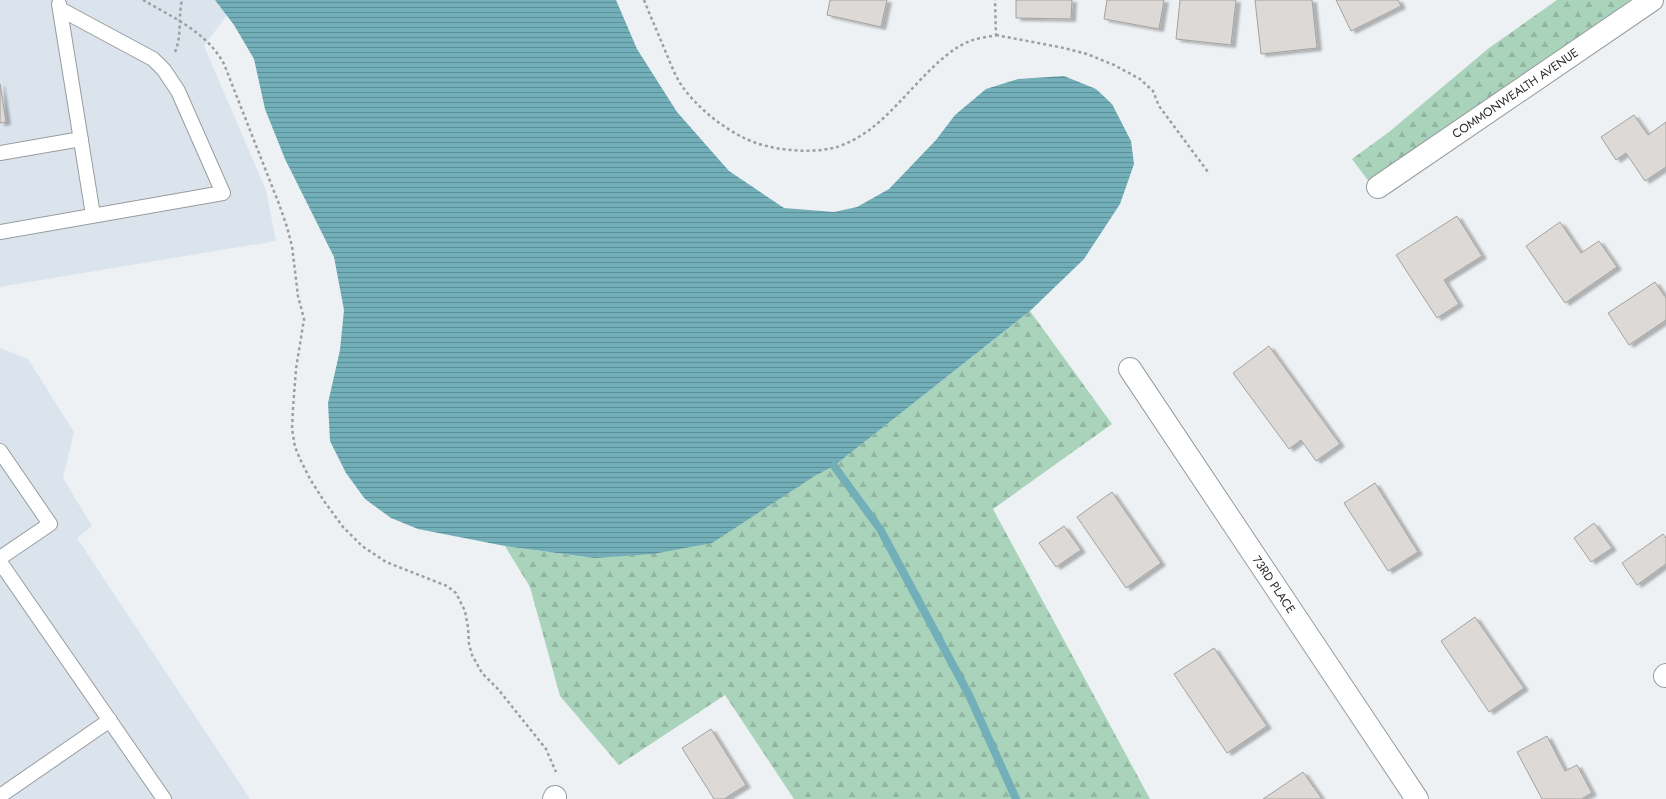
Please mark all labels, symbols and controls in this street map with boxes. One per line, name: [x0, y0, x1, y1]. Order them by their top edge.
street label: COMMONWEALTH AVENUE: [1448, 44, 1582, 143]
street label: 73RD PLACE: [1248, 552, 1300, 617]

